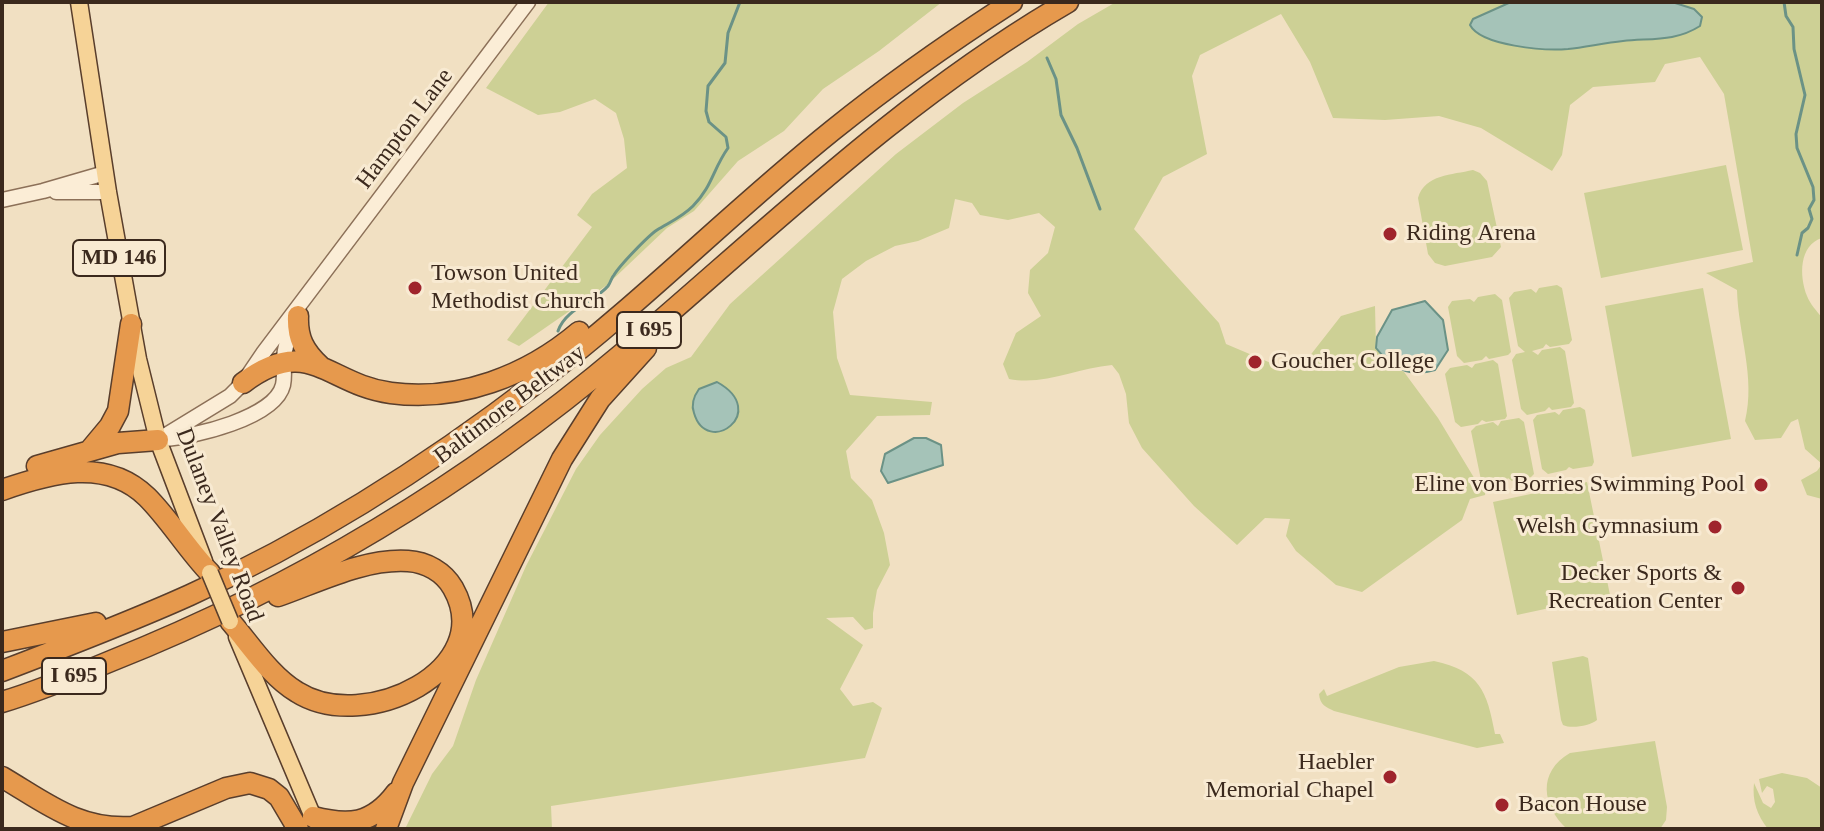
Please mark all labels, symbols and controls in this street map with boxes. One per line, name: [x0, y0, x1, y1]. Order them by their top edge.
street label: Hampton Lane: [350, 63, 460, 195]
place label: Riding Arena: [1406, 220, 1536, 248]
marker: Riding Arena: [1381, 225, 1399, 243]
road number: MD 146: [73, 240, 165, 276]
place label: Towson United Methodist Church: [431, 260, 605, 316]
marker: Towson United Methodist Church: [406, 279, 424, 297]
road number: I 695: [617, 312, 681, 348]
street label: Baltimore Beltway: [429, 339, 591, 471]
place label: Goucher College: [1271, 348, 1434, 376]
marker: Goucher College: [1246, 353, 1264, 371]
street label: Dulaney Valley Road: [169, 424, 269, 626]
place label: Eline von Borries Swimming Pool: [1414, 471, 1745, 499]
marker: Eline von Borries Swimming Pool: [1752, 476, 1770, 494]
place label: Welsh Gymnasium: [1516, 513, 1699, 541]
marker: Welsh Gymnasium: [1706, 518, 1724, 536]
place label: Decker Sports & Recreation Center: [1548, 560, 1722, 616]
marker: Decker Sports & Recreation Center: [1729, 579, 1747, 597]
road number: I 695: [42, 658, 106, 694]
place label: Haebler Memorial Chapel: [1205, 749, 1374, 805]
marker: Haebler Memorial Chapel: [1381, 768, 1399, 786]
place label: Bacon House: [1518, 791, 1647, 819]
marker: Bacon House: [1493, 796, 1511, 814]

